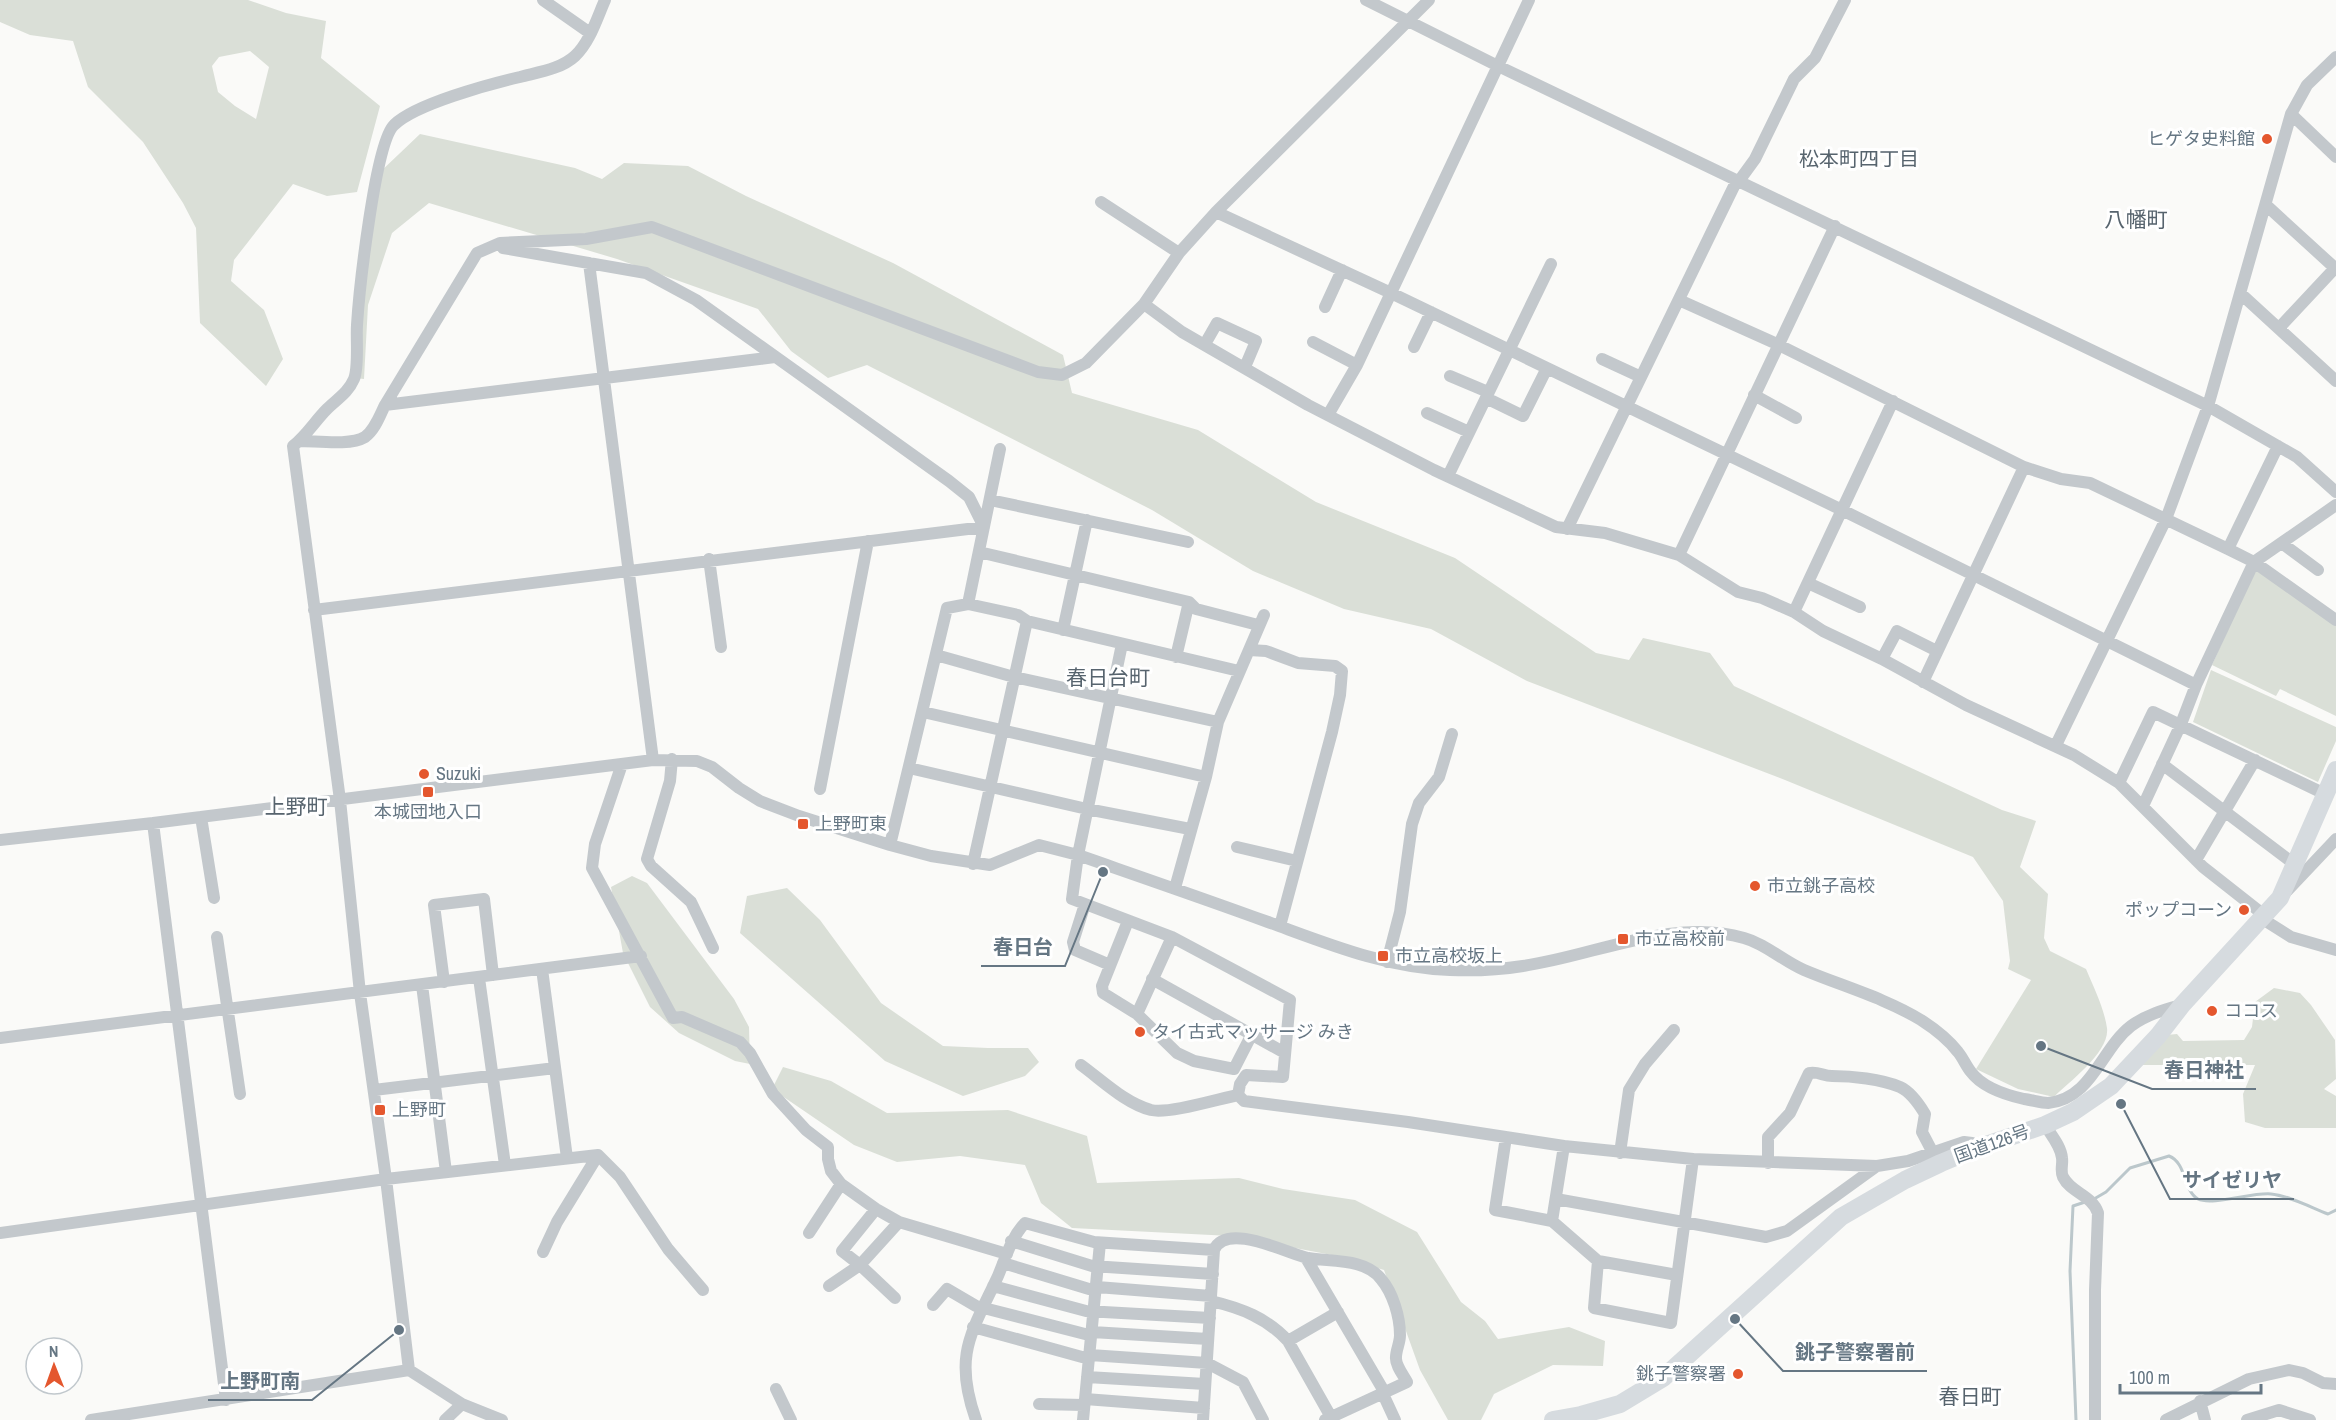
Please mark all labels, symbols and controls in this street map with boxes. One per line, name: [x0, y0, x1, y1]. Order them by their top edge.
place label: ヒゲタ史料館: [2147, 126, 2255, 151]
marker: ヒゲタ史料館: [2260, 132, 2274, 146]
district label: 松本町四丁目: [1799, 145, 1919, 172]
district label: 八幡町: [2105, 205, 2168, 234]
district label: 春日台町: [1066, 663, 1150, 692]
place label: Suzuki: [436, 761, 481, 786]
marker: Suzuki: [417, 767, 431, 781]
marker: 本城団地入口: [421, 785, 435, 799]
district label: 上野町: [265, 792, 328, 821]
place label: 本城団地入口: [374, 799, 482, 824]
place label: 上野町東: [815, 811, 887, 836]
marker: 上野町東: [796, 817, 810, 831]
place label: 市立銚子高校: [1767, 873, 1875, 898]
marker: 市立銚子高校: [1748, 879, 1762, 893]
place label: ポップコーン: [2125, 897, 2232, 922]
marker: ポップコーン: [2237, 903, 2251, 917]
place label: 市立高校前: [1635, 926, 1725, 951]
callout: 春日台: [981, 928, 1065, 966]
marker: 市立高校前: [1616, 932, 1630, 946]
text: 春日台: [993, 933, 1053, 960]
place label: 市立高校坂上: [1395, 943, 1503, 968]
marker: 市立高校坂上: [1376, 949, 1390, 963]
place label: ココス: [2224, 998, 2278, 1023]
marker: ココス: [2205, 1004, 2219, 1018]
place label: タイ古式マッサージ みき: [1152, 1019, 1354, 1044]
marker: タイ古式マッサージ みき: [1133, 1025, 1147, 1039]
callout: 春日神社: [2152, 1051, 2256, 1089]
text: 春日神社: [2164, 1056, 2244, 1083]
place label: 上野町: [392, 1097, 446, 1122]
marker: 上野町: [373, 1103, 387, 1117]
street label: 国道126号: [1951, 1118, 2033, 1169]
callout: サイゼリヤ: [2170, 1161, 2294, 1199]
text: サイゼリヤ: [2182, 1166, 2282, 1193]
callout: 銚子警察署前: [1783, 1333, 1927, 1371]
north arrow: [24, 1336, 84, 1396]
text: 銚子警察署前: [1795, 1338, 1915, 1365]
text: N: [49, 1340, 59, 1362]
scale bar: [2120, 1357, 2261, 1395]
place label: 銚子警察署: [1636, 1361, 1726, 1386]
callout: 上野町南: [208, 1362, 312, 1400]
text: 100 m: [2129, 1365, 2170, 1390]
text: 上野町南: [220, 1367, 300, 1394]
marker: 銚子警察署: [1731, 1367, 1745, 1381]
district label: 春日町: [1939, 1382, 2002, 1411]

